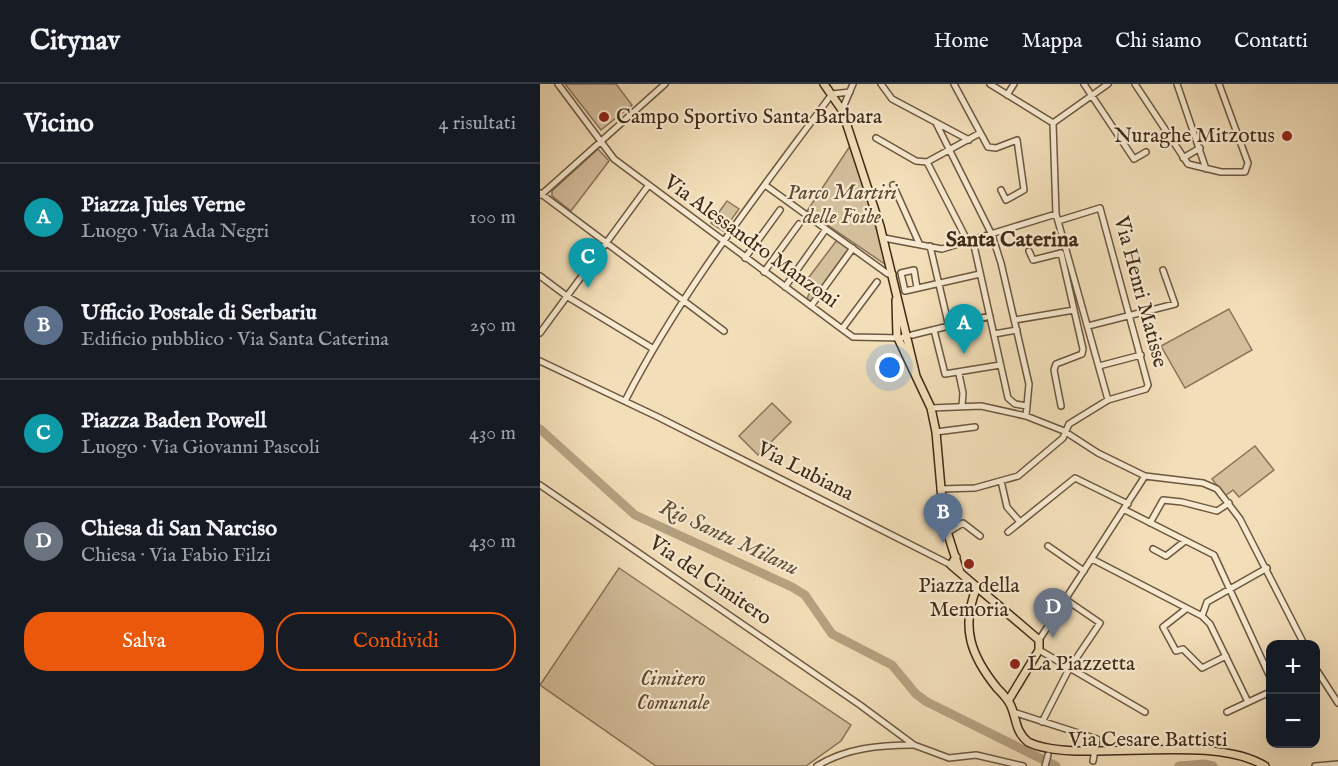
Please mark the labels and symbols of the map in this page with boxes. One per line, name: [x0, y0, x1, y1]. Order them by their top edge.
place label: Campo Sportivo Santa Barbara: [616, 104, 883, 131]
marker: Campo Sportivo Santa Barbara: [597, 110, 611, 124]
place label: Nuraghe Mitzotus: [1114, 123, 1275, 150]
marker: Nuraghe Mitzotus: [1280, 129, 1294, 143]
street label: Via Alessandro Manzoni: [657, 169, 844, 315]
park label: Parco Martiri delle Foibe: [787, 180, 899, 231]
street label: Via Henri Matisse: [1107, 212, 1173, 371]
district label: Santa Caterina: [946, 226, 1079, 254]
pin: C: [568, 238, 608, 288]
pin: A: [944, 304, 984, 354]
your location: [875, 353, 904, 382]
street label: Via Lubiana: [751, 436, 859, 508]
water label: Rio Santu Milanu: [655, 494, 803, 582]
pin: B: [924, 494, 962, 543]
street label: Via del Cimitero: [643, 529, 777, 632]
marker: Piazza della Memoria: [962, 557, 976, 571]
place label: Piazza della Memoria: [918, 573, 1021, 624]
pin: D: [1034, 588, 1072, 638]
place label: La Piazzetta: [1027, 651, 1136, 678]
marker: La Piazzetta: [1008, 657, 1022, 671]
park label: Cimitero Comunale: [636, 666, 710, 717]
street label: Via Cesare Battisti: [1067, 727, 1228, 754]

